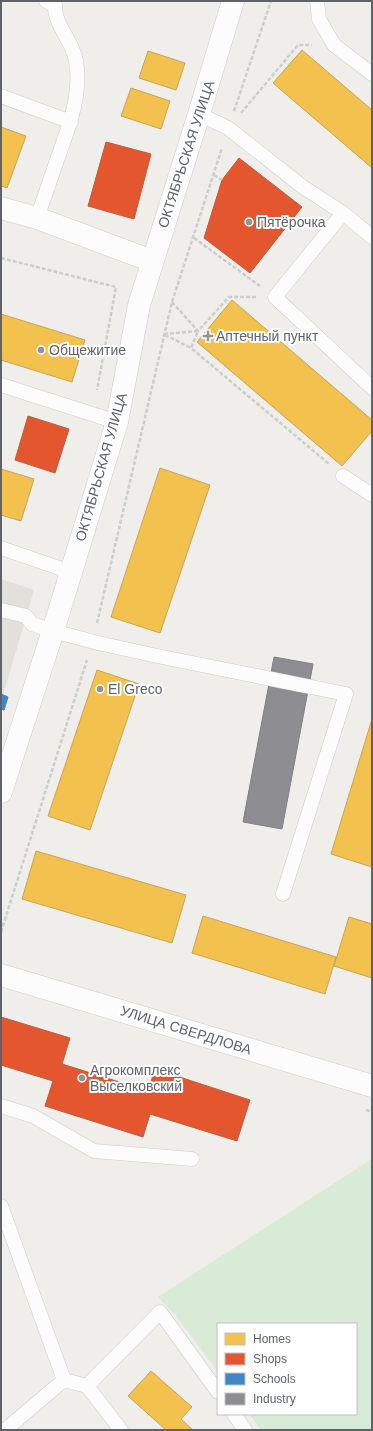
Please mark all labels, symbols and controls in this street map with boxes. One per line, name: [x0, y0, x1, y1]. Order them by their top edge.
street label: ОКТЯБРЬСКАЯ УЛИЦА: [155, 78, 218, 230]
place label: Пятёрочка: [257, 214, 326, 230]
marker: Пятёрочка: [244, 217, 254, 227]
place label: Аптечный пункт: [216, 328, 319, 344]
marker: Аптечный пункт: [203, 331, 213, 341]
place label: Общежитие: [49, 342, 126, 358]
marker: Общежитие: [36, 345, 46, 355]
street label: ОКТЯБРЬСКАЯ УЛИЦА: [72, 390, 130, 543]
place label: El Greco: [108, 681, 163, 697]
marker: El Greco: [95, 684, 105, 694]
street label: УЛИЦА СВЕРДЛОВА: [119, 1002, 254, 1058]
place label: Агрокомплекс Выселковский: [90, 1062, 182, 1094]
marker: Агрокомплекс Выселковский: [77, 1073, 87, 1083]
legend: [217, 1323, 357, 1415]
text: Homes: [253, 1332, 291, 1346]
text: Shops: [253, 1352, 287, 1366]
text: Schools: [253, 1372, 296, 1386]
text: Industry: [253, 1392, 296, 1406]

